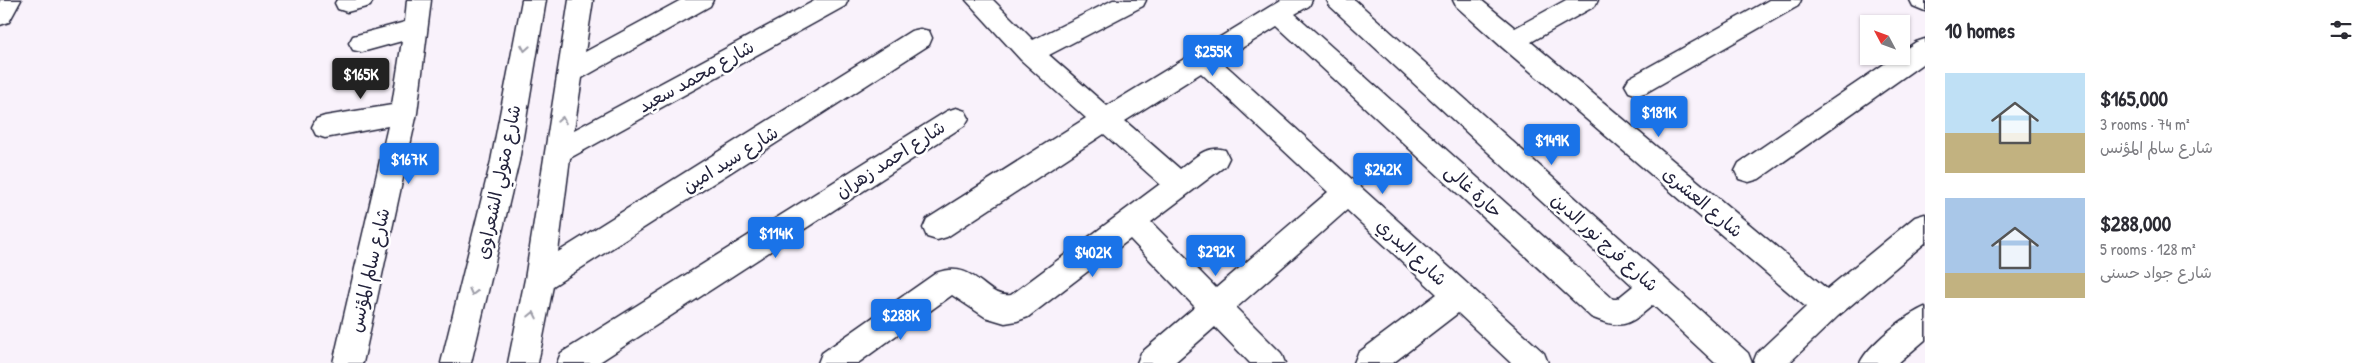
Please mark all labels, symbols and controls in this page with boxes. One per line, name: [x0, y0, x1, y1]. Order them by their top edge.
north arrow: [1860, 15, 1910, 65]
map controls: [1860, 15, 1910, 65]
text: 10 homes: [1945, 16, 2015, 45]
icon: filters: [2327, 16, 2355, 44]
street label: شارع محمد سعيد: [634, 34, 758, 118]
pin: $255K: [1178, 34, 1248, 77]
text: $255K: [1194, 40, 1232, 62]
one-way arrow: [521, 44, 531, 52]
pin: $165K: [326, 58, 396, 100]
text: $165K: [343, 63, 379, 85]
text: $165,000: [2100, 84, 2168, 113]
icon: home: [1985, 93, 2045, 153]
pin: $181K: [1624, 96, 1694, 138]
text: $181K: [1641, 101, 1677, 123]
street label: شارع متولي الشعراوى: [469, 102, 530, 262]
text: 3 rooms · 74 m²: [2100, 113, 2190, 135]
street label: شارع احمد زهران: [830, 114, 950, 204]
one-way arrow: [557, 116, 567, 124]
street label: شارع سيد امين: [677, 120, 783, 198]
pin: $149K: [1517, 124, 1587, 166]
text: $149K: [1535, 129, 1569, 151]
text: شارع سالم المؤنس: [2100, 136, 2213, 158]
pin: $167K: [374, 142, 444, 185]
text: $167K: [391, 148, 427, 170]
pin: $242K: [1348, 152, 1418, 195]
text: $242K: [1364, 158, 1402, 180]
street label: حارة غالى: [1440, 158, 1508, 224]
street label: شارع العشرى: [1658, 161, 1748, 243]
street label: شارع فرج نور الدين: [1546, 187, 1664, 297]
street label: شارع سالم المؤنس: [343, 205, 397, 335]
text: $288,000: [2100, 209, 2171, 238]
street label: شارع البدري: [1371, 213, 1453, 292]
pin: $114K: [741, 216, 811, 259]
icon: home: [1985, 218, 2045, 278]
text: $114K: [759, 222, 793, 244]
pin: $292K: [1181, 234, 1251, 277]
pin: $402K: [1058, 236, 1128, 278]
text: 5 rooms · 128 m²: [2100, 238, 2196, 260]
text: $292K: [1197, 240, 1235, 262]
text: $402K: [1074, 241, 1112, 263]
text: شارع جواد حسنى: [2100, 261, 2212, 283]
one-way arrow: [469, 288, 479, 296]
pin: $288K: [866, 298, 936, 341]
text: $288K: [882, 304, 920, 326]
one-way arrow: [527, 311, 537, 320]

